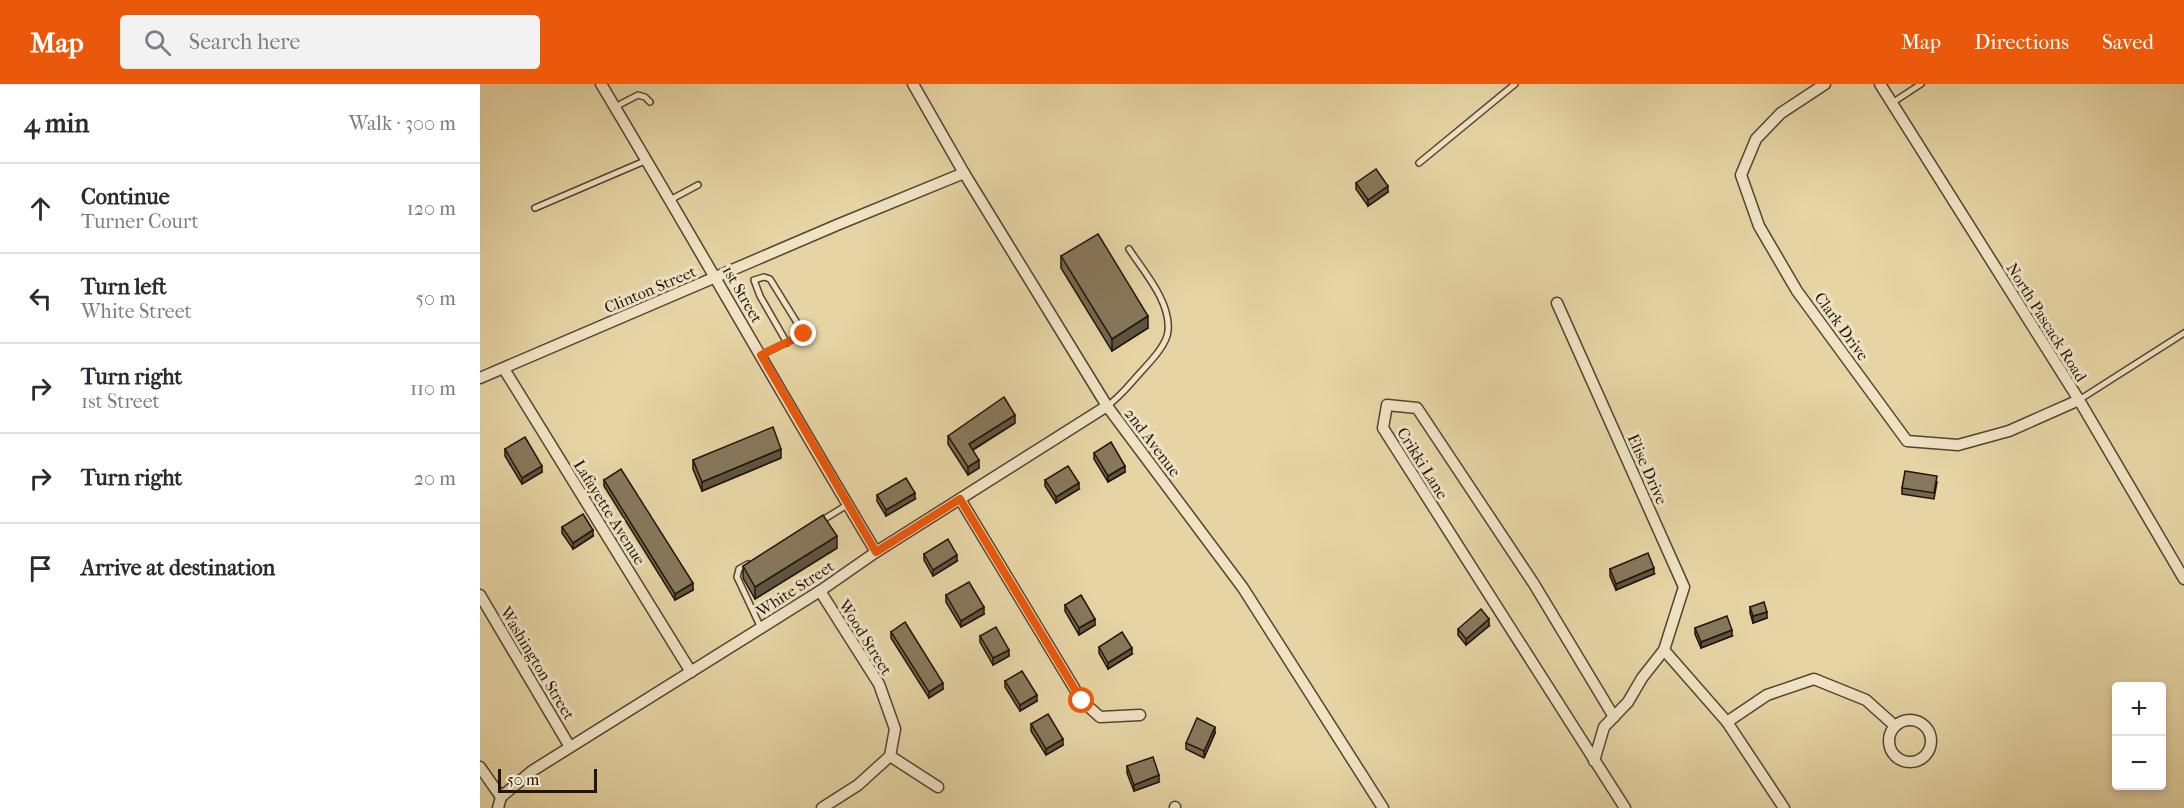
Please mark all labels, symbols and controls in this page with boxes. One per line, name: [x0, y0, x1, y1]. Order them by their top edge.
search box: [120, 15, 540, 69]
text: Map: [30, 26, 84, 59]
icon: search: [141, 26, 174, 59]
text: Search here: [189, 29, 300, 55]
text: Map: [1901, 30, 1941, 54]
text: Directions: [1974, 30, 2069, 54]
text: Saved: [2102, 30, 2154, 54]
text: 4 min: [24, 108, 89, 139]
text: Walk · 300 m: [349, 112, 456, 135]
text: Continue: [81, 184, 170, 210]
icon: ahead: [24, 192, 57, 225]
text: 120 m: [407, 197, 456, 220]
text: Turner Court: [81, 210, 199, 233]
street label: North Pascack Road: [2002, 259, 2091, 385]
street label: Clinton Street: [601, 262, 699, 317]
street label: 1st Street: [719, 262, 767, 327]
text: Turn left: [81, 274, 167, 300]
icon: left: [24, 282, 57, 315]
text: 50 m: [415, 287, 456, 310]
street label: Clark Drive: [1810, 288, 1873, 364]
text: White Street: [81, 300, 192, 323]
route end: [790, 320, 816, 346]
text: Turn right: [81, 364, 182, 390]
icon: right: [24, 372, 57, 405]
text: 110 m: [410, 377, 456, 400]
text: 1st Street: [81, 390, 160, 413]
street label: 2nd Avenue: [1121, 404, 1185, 481]
street label: Crikki Lane: [1393, 424, 1452, 503]
street label: Elise Drive: [1624, 431, 1672, 508]
street label: Lafayette Avenue: [570, 456, 649, 568]
icon: right: [24, 462, 57, 495]
text: Turn right: [81, 465, 182, 491]
text: 20 m: [414, 467, 456, 490]
icon: arrive: [24, 552, 57, 585]
text: Arrive at destination: [81, 555, 275, 581]
street label: White Street: [752, 556, 838, 621]
street label: Wood Street: [834, 595, 896, 679]
street label: Washington Street: [496, 603, 579, 723]
map controls: [2112, 682, 2166, 790]
button: +: [2112, 682, 2166, 736]
route start: [1068, 687, 1094, 713]
button: −: [2112, 736, 2166, 790]
scale bar: [498, 766, 597, 794]
text: 50 m: [507, 770, 539, 789]

